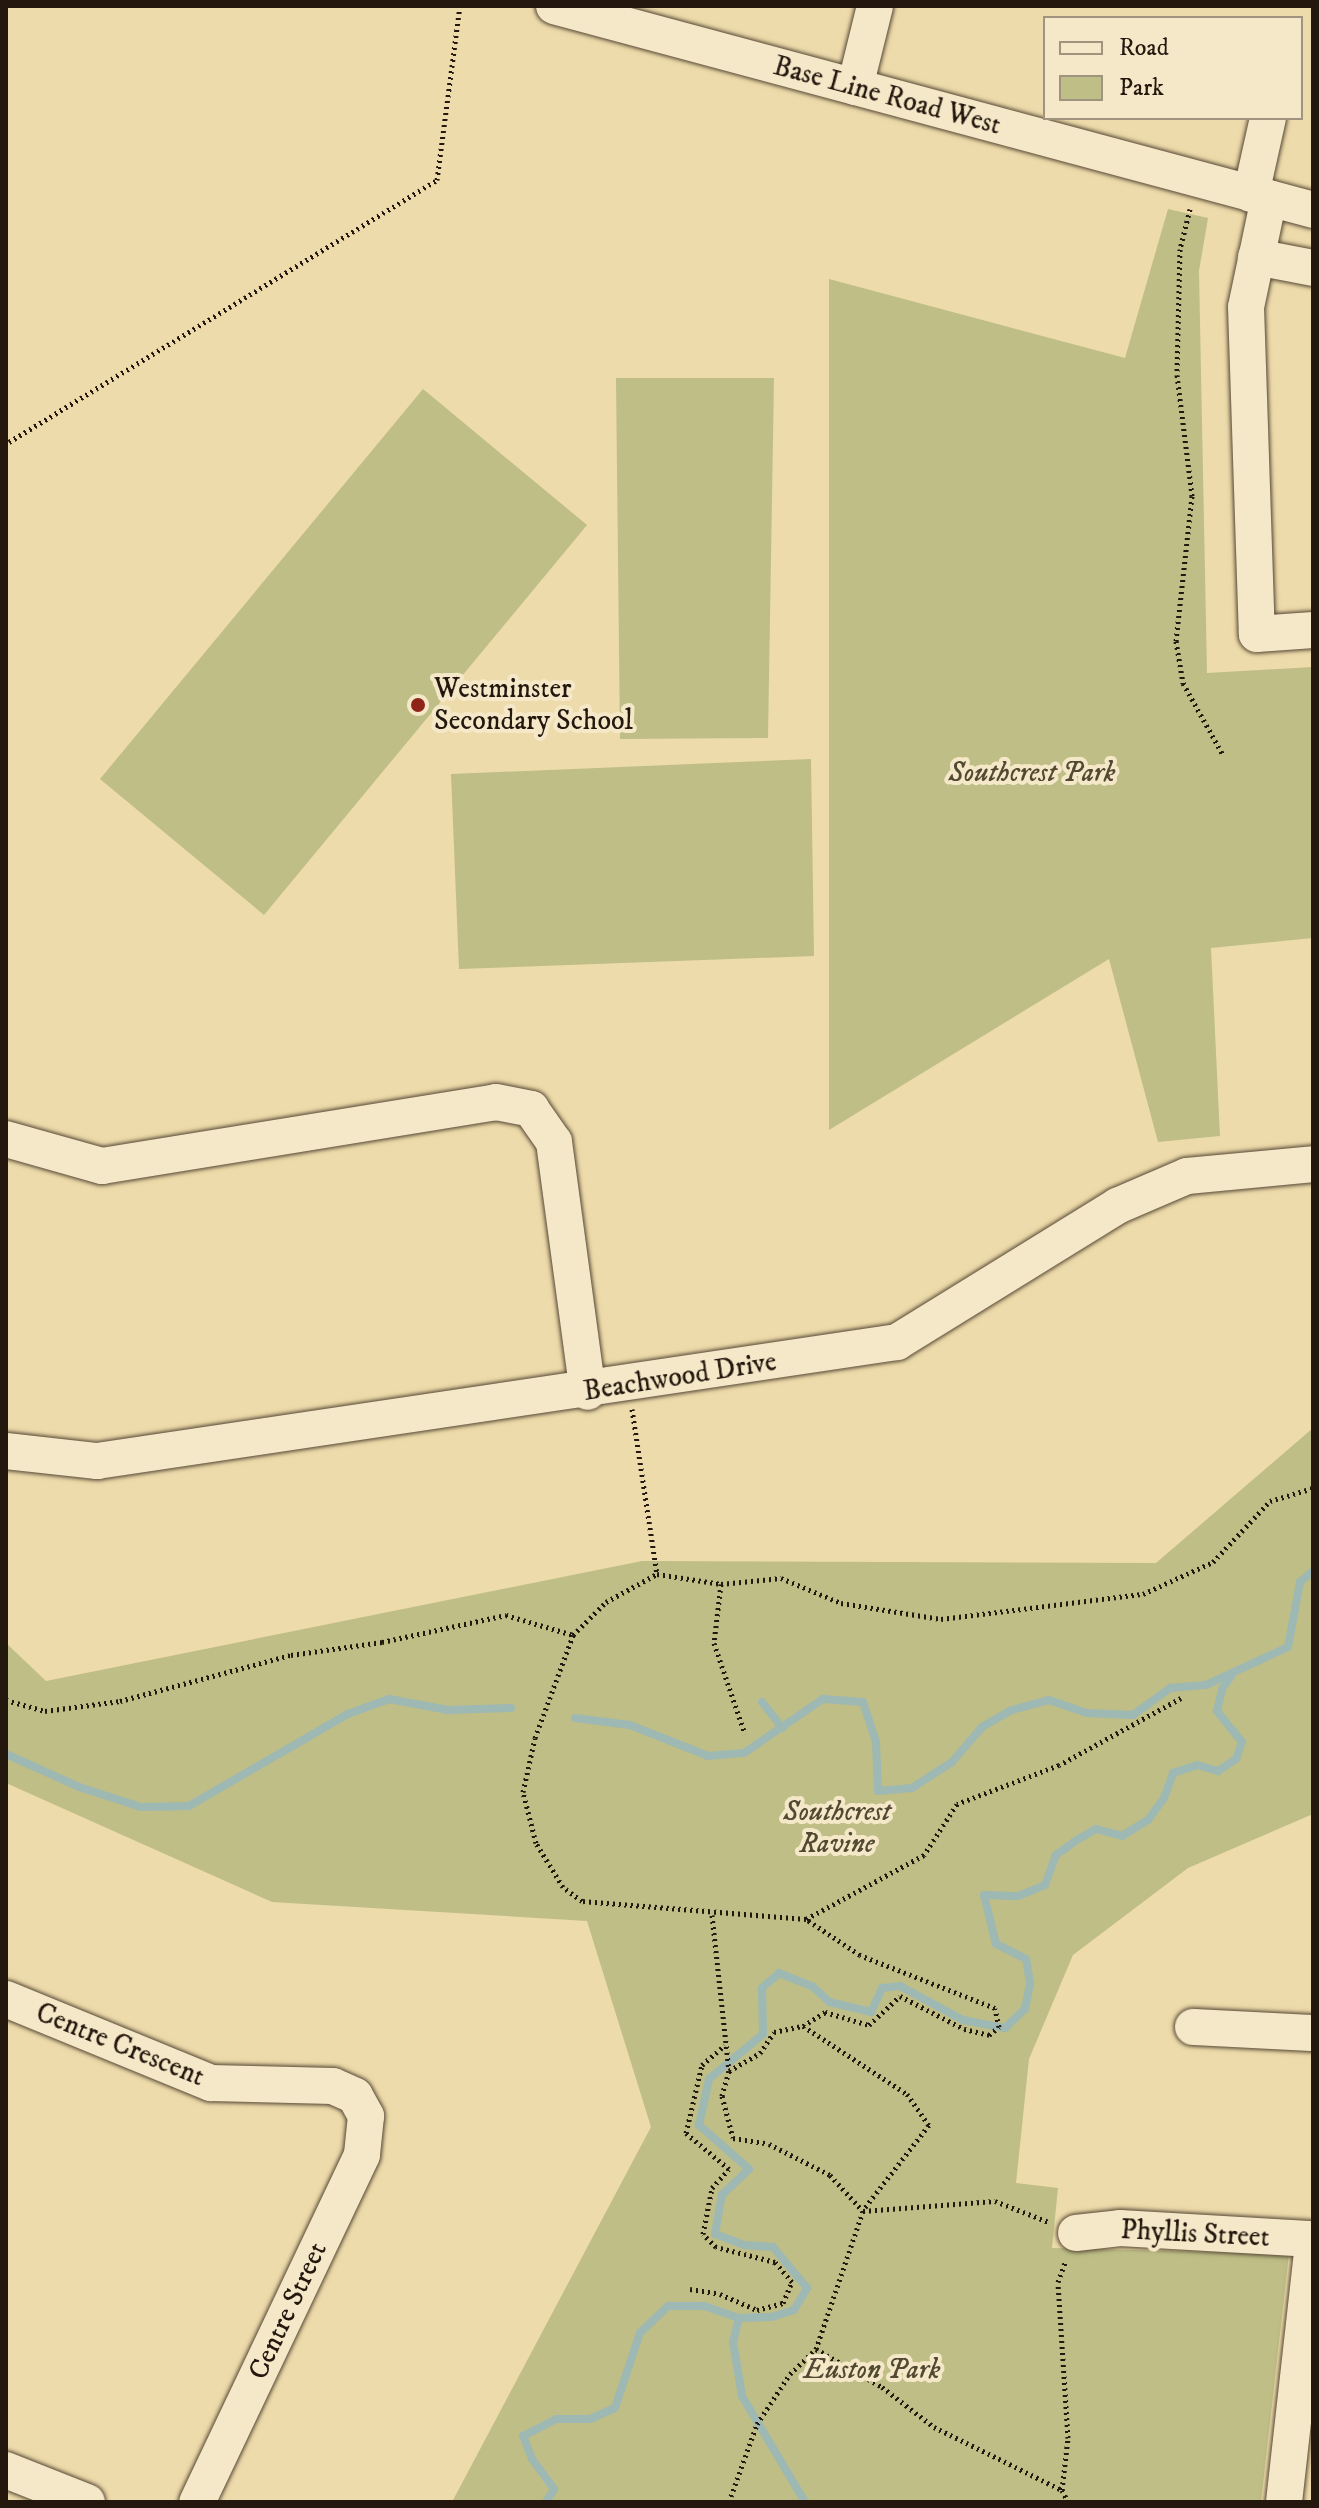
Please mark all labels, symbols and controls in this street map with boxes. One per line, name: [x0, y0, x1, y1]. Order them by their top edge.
legend: [1043, 16, 1303, 120]
text: Road: [1119, 33, 1169, 63]
street label: Base Line Road West: [769, 49, 1005, 143]
text: Park: [1119, 73, 1164, 103]
place label: Westminster Secondary School: [434, 672, 633, 738]
marker: Westminster Secondary School: [409, 696, 427, 714]
park label: Southcrest Park: [948, 756, 1116, 790]
street label: Beachwood Drive: [581, 1345, 779, 1409]
park label: Southcrest Ravine: [783, 1795, 891, 1861]
street label: Centre Crescent: [31, 1996, 209, 2094]
street label: Phyllis Street: [1120, 2213, 1270, 2255]
street label: Centre Street: [242, 2237, 334, 2385]
park label: Euston Park: [804, 2353, 940, 2387]

